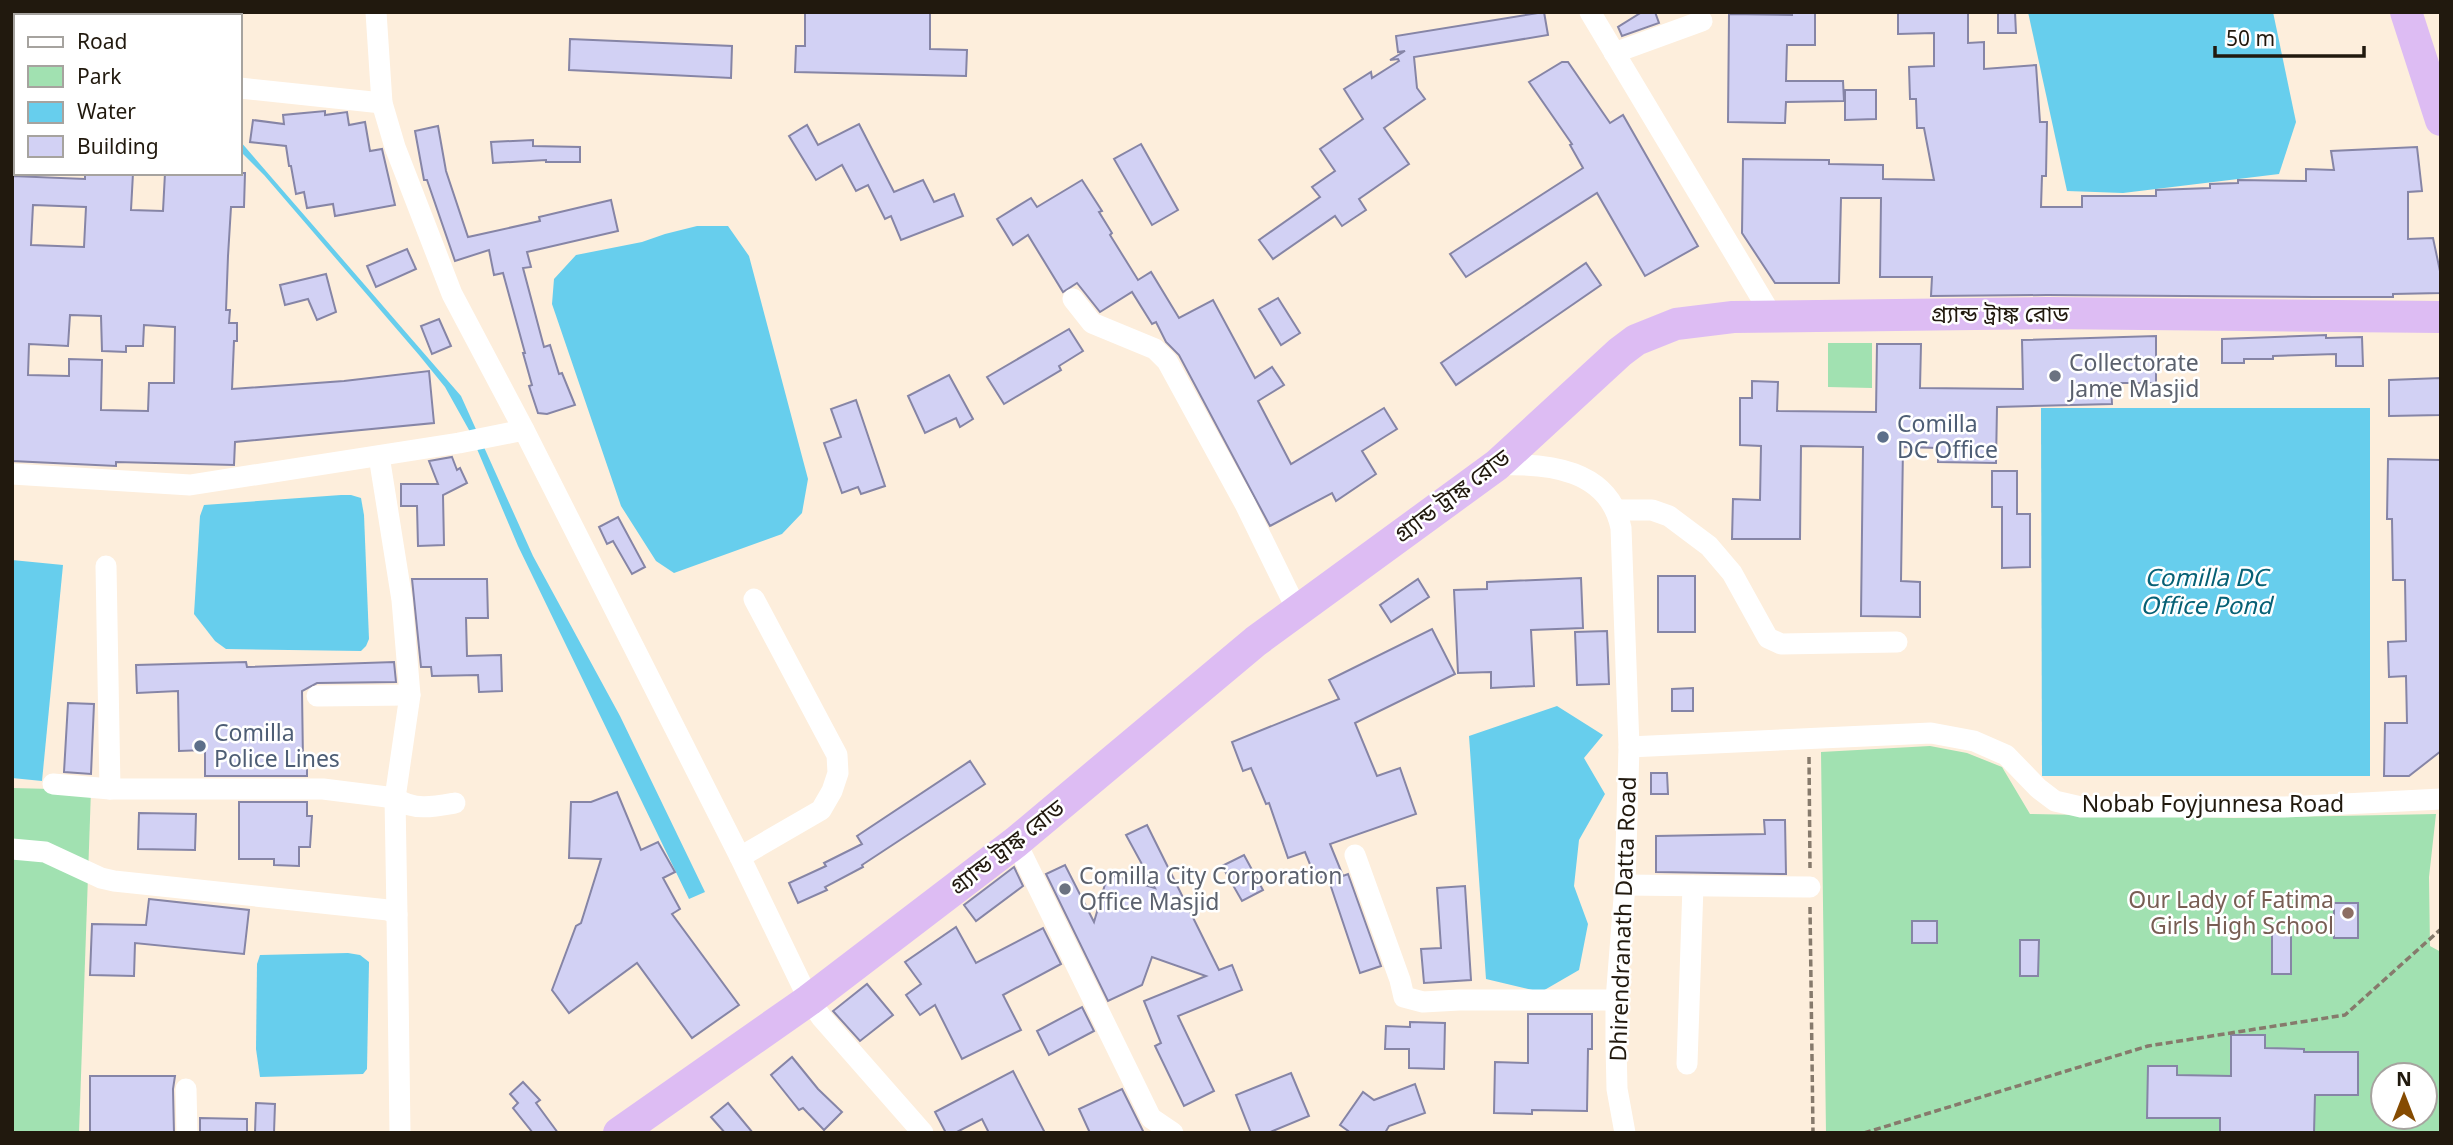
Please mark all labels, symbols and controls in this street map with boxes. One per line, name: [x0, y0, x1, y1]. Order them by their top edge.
legend: [14, 14, 242, 175]
scale bar: [2215, 14, 2364, 58]
text: 50 m: [2226, 27, 2275, 55]
text: Road: [77, 30, 127, 58]
text: Park: [77, 65, 122, 93]
text: Water: [77, 100, 136, 128]
text: Building: [77, 135, 159, 163]
street label: গ্র্যান্ড ট্রাঙ্ক রোড: [1931, 301, 2070, 331]
place label: Collectorate Jame Masjid: [2067, 350, 2199, 406]
marker: Collectorate Jame Masjid: [2047, 368, 2063, 384]
place label: Comilla DC Office: [1897, 411, 1998, 467]
marker: Comilla DC Office: [1875, 429, 1891, 445]
street label: গ্র্যান্ড ট্রাঙ্ক রোড: [1389, 444, 1518, 551]
water label: Comilla DC Office Pond: [2140, 564, 2275, 624]
place label: Comilla Police Lines: [214, 720, 340, 776]
marker: Comilla Police Lines: [192, 738, 208, 754]
street label: Dhirendranath Datta Road: [1605, 776, 1645, 1062]
street label: Nobab Foyjunnesa Road: [2082, 791, 2344, 821]
street label: গ্র্যান্ড ট্রাঙ্ক রোড: [945, 794, 1072, 903]
place label: Comilla City Corporation Office Masjid: [1079, 863, 1342, 919]
marker: Comilla City Corporation Office Masjid: [1057, 881, 1073, 897]
place label: Our Lady of Fatima Girls High School: [2128, 887, 2334, 943]
marker: Our Lady of Fatima Girls High School: [2340, 905, 2356, 921]
north arrow: [2369, 1061, 2439, 1131]
text: N: [2396, 1069, 2412, 1094]

